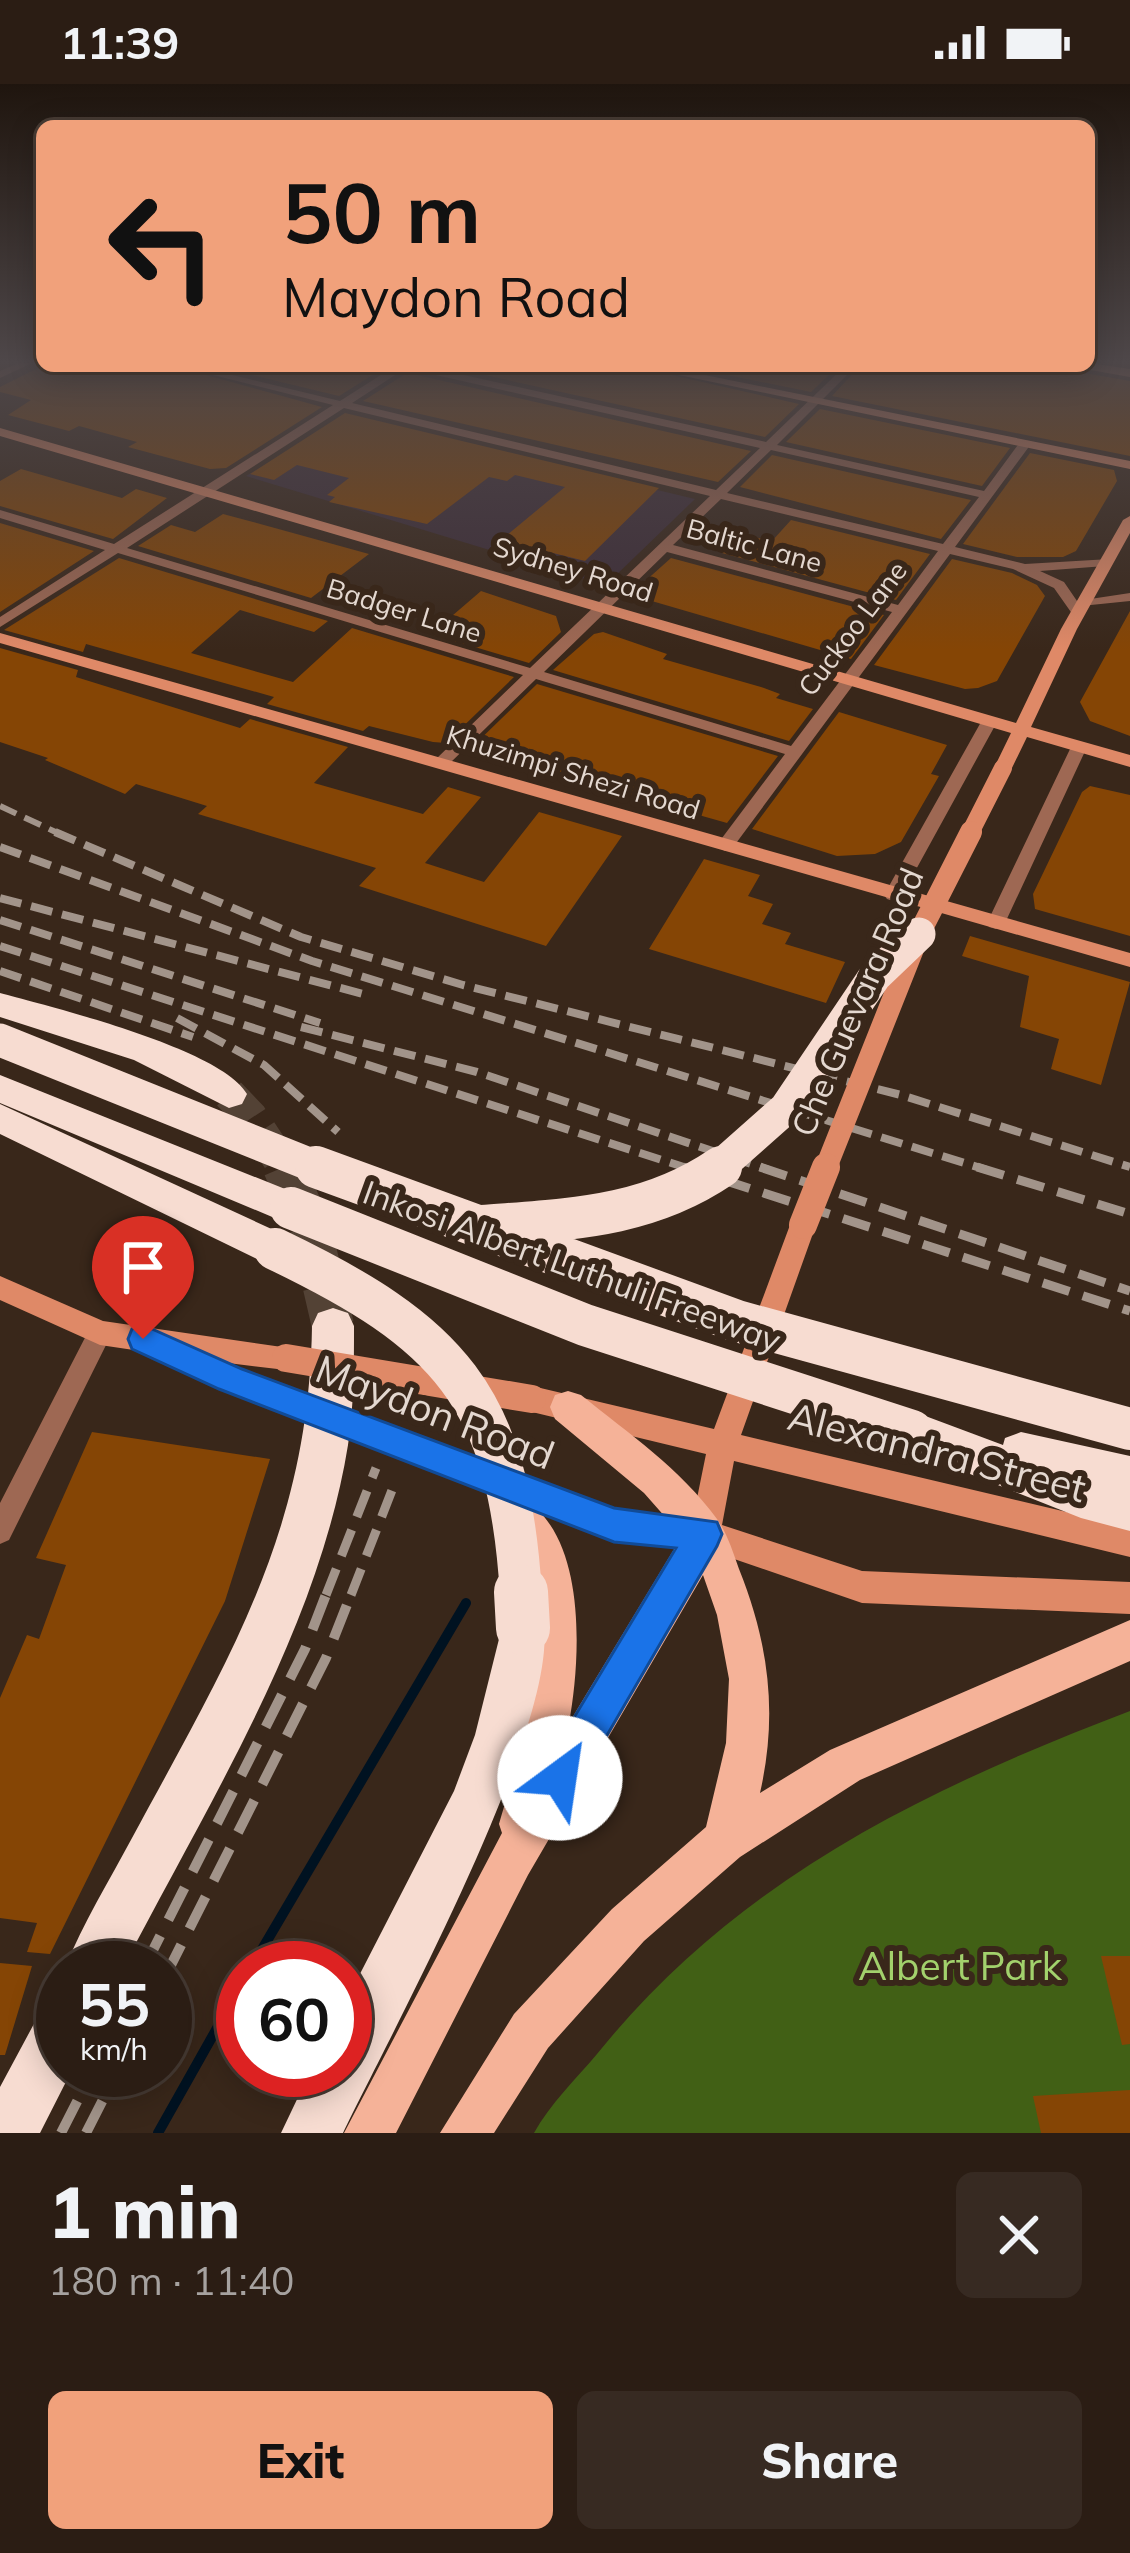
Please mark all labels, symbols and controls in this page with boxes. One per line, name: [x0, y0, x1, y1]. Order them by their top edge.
text: 11:39: [60, 14, 179, 70]
text: 50 m: [282, 159, 481, 264]
icon: left: [84, 168, 240, 324]
text: Maydon Road: [282, 263, 630, 331]
street label: Baltic Lane: [683, 511, 826, 579]
street label: Sydney Road: [489, 529, 657, 609]
street label: Cuckoo Lane: [790, 554, 914, 703]
street label: Badger Lane: [323, 570, 486, 650]
street label: Khuzimpi Shezi Road: [442, 717, 704, 827]
street label: Che Guevara Road: [781, 861, 932, 1142]
street label: Inkosi Albert Luthuli Freeway: [358, 1171, 787, 1360]
pin: [92, 1216, 194, 1339]
icon: arrive: [110, 1234, 176, 1300]
street label: Maydon Road: [309, 1344, 561, 1479]
street label: Alexandra Street: [783, 1391, 1091, 1512]
position arrow: [497, 1715, 623, 1841]
speed limit sign: 60: [216, 1941, 372, 2097]
park label: Albert Park: [858, 1941, 1063, 1990]
text: 55: [78, 1966, 150, 2041]
text: km/h: [80, 2030, 148, 2068]
text: 1 min: [48, 2166, 241, 2256]
button: close: [956, 2172, 1082, 2298]
text: 180 m · 11:40: [48, 2256, 294, 2305]
button: Exit: [48, 2391, 553, 2529]
button: Share: [577, 2391, 1082, 2529]

